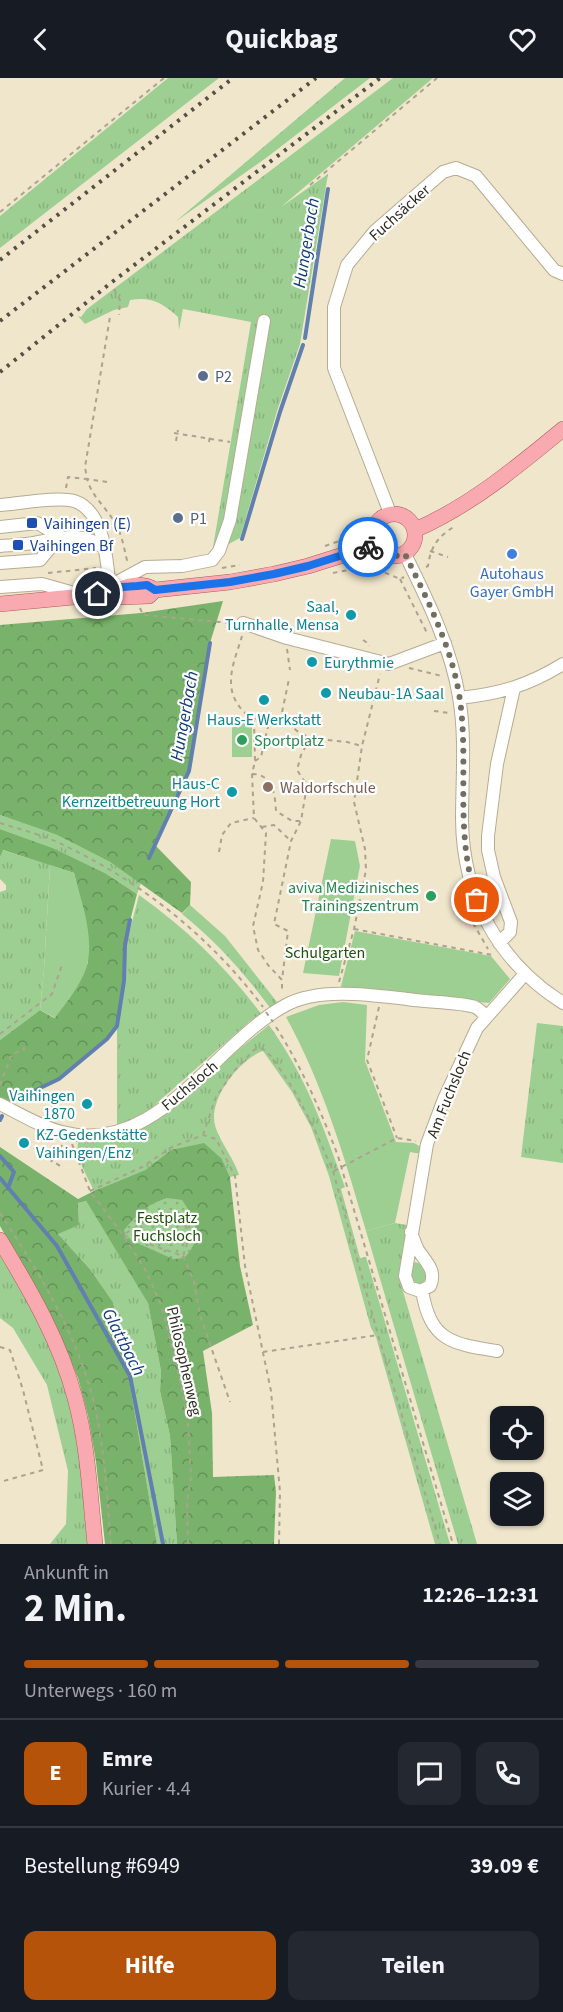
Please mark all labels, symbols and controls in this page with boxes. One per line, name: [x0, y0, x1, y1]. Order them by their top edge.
text: Quickbag: [225, 20, 338, 59]
icon: back: [24, 23, 57, 56]
icon: heart: [506, 23, 539, 56]
street label: Fuchsäcker: [364, 179, 435, 246]
water label: Hungerbach: [287, 196, 326, 290]
place label: P2: [215, 366, 232, 388]
marker: P2: [196, 369, 210, 383]
place label: P1: [190, 508, 207, 530]
marker: P1: [171, 511, 185, 525]
place label: Vaihingen (E): [44, 513, 131, 535]
marker: Vaihingen (E): [25, 516, 39, 530]
courier: [338, 517, 398, 577]
icon: bike: [352, 531, 385, 564]
place label: Vaihingen Bf: [30, 535, 114, 557]
marker: Vaihingen Bf: [11, 538, 25, 552]
marker: Autohaus Gayer GmbH: [505, 547, 519, 561]
place label: Autohaus Gayer GmbH: [470, 563, 554, 603]
pin: [72, 568, 123, 619]
icon: home: [81, 577, 114, 610]
place label: Saal, Turnhalle, Mensa: [225, 596, 339, 636]
marker: Saal, Turnhalle, Mensa: [344, 608, 358, 622]
place label: Eurythmie: [324, 652, 394, 674]
marker: Eurythmie: [305, 655, 319, 669]
water label: Hungerbach: [164, 669, 205, 763]
place label: Neubau-1A Saal: [338, 683, 444, 705]
marker: Neubau-1A Saal: [319, 686, 333, 700]
marker: Haus-E Werkstatt: [257, 693, 271, 707]
place label: Haus-E Werkstatt: [207, 709, 322, 731]
place label: Sportplatz: [254, 730, 324, 752]
marker: Sportplatz: [235, 733, 249, 747]
place label: Haus-C Kernzeitbetreuung Hort: [62, 773, 221, 813]
place label: Waldorfschule: [280, 777, 376, 799]
marker: Waldorfschule: [261, 780, 275, 794]
marker: Haus-C Kernzeitbetreuung Hort: [225, 785, 239, 799]
pin: [451, 874, 502, 925]
place label: aviva Medizinisches Trainingszentrum: [288, 877, 419, 917]
icon: bag: [460, 883, 493, 916]
marker: aviva Medizinisches Trainingszentrum: [424, 889, 438, 903]
park label: Schulgarten: [285, 942, 365, 964]
street label: Am Fuchsloch: [421, 1047, 477, 1142]
street label: Fuchsloch: [157, 1056, 223, 1116]
place label: Vaihingen 1870: [9, 1085, 75, 1125]
marker: Vaihingen 1870: [80, 1097, 94, 1111]
place label: KZ-Gedenkstätte Vaihingen/Enz: [36, 1124, 147, 1164]
marker: KZ-Gedenkstätte Vaihingen/Enz: [17, 1136, 31, 1150]
park label: Festplatz Fuchsloch: [133, 1207, 201, 1247]
water label: Glattbach: [96, 1304, 151, 1380]
street label: Philosophenweg: [161, 1304, 207, 1418]
map controls: [490, 1406, 544, 1526]
button: locate: [490, 1406, 544, 1460]
button: layers: [490, 1472, 544, 1526]
text: Ankunft in: [24, 1559, 109, 1587]
text: 12:26–12:31: [422, 1579, 539, 1611]
text: 2 Min.: [24, 1581, 127, 1637]
text: Unterwegs · 160 m: [24, 1677, 177, 1705]
button: chat: [398, 1742, 461, 1805]
button: phone: [476, 1742, 539, 1805]
text: Emre: [102, 1743, 153, 1775]
text: E: [49, 1757, 62, 1789]
text: Kurier · 4.4: [102, 1775, 191, 1803]
text: Bestellung #6949: [24, 1850, 180, 1882]
text: 39.09 €: [470, 1850, 539, 1882]
button: Hilfe: [24, 1931, 276, 2000]
button: Teilen: [288, 1931, 539, 2000]

